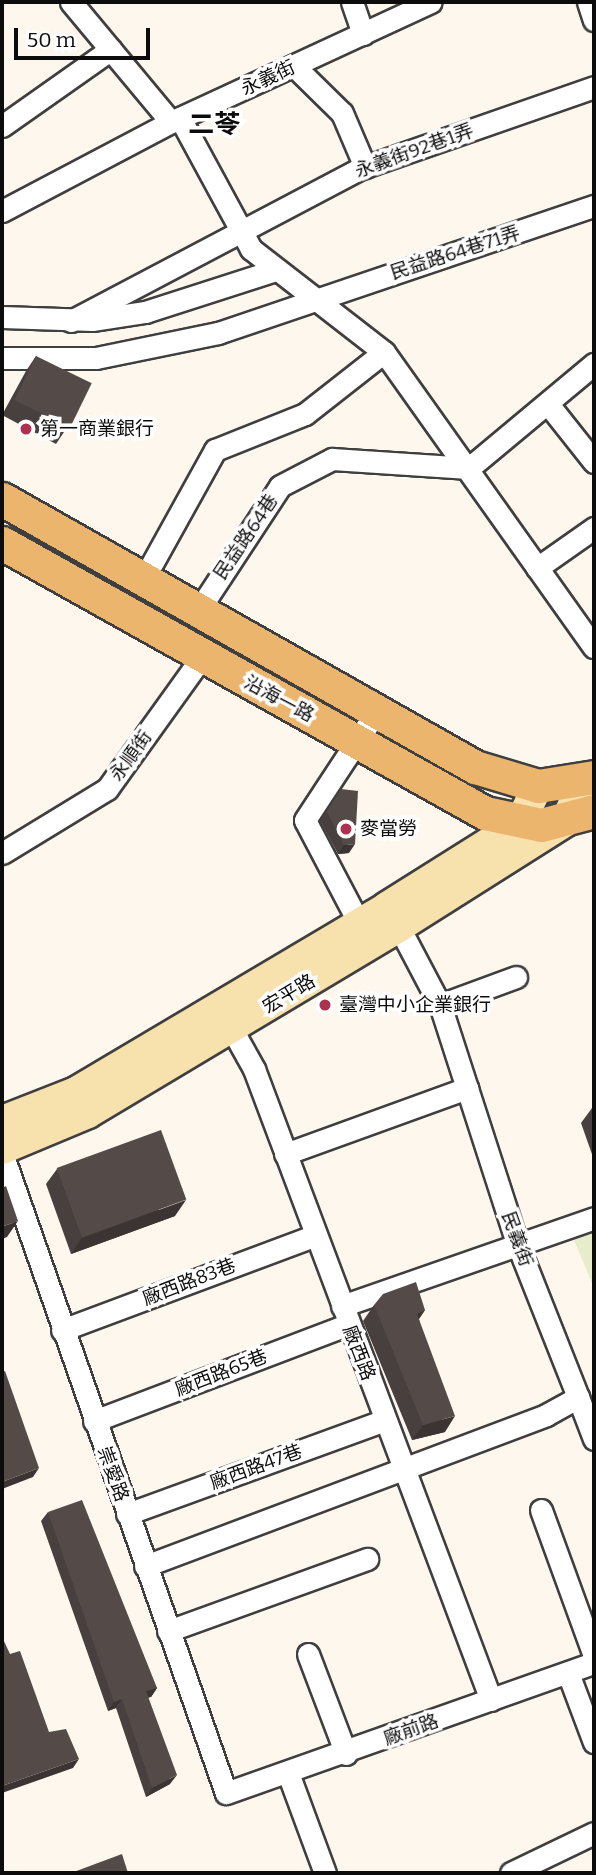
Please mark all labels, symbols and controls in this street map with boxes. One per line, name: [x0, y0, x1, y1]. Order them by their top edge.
scale bar: [18, 14, 154, 58]
text: 50 m: [27, 27, 76, 53]
street label: 永義街: [237, 56, 299, 100]
district label: 二苓: [188, 109, 240, 141]
street label: 永義街92巷1弄: [352, 119, 476, 183]
street label: 民益路64巷71弄: [387, 221, 523, 285]
place label: 第一商業銀行: [40, 418, 154, 440]
marker: 第一商業銀行: [18, 421, 34, 437]
street label: 民益路64巷: [209, 490, 283, 584]
street label: 沿海一路: [240, 671, 318, 727]
street label: 永順街: [105, 726, 157, 786]
place label: 麥當勞: [360, 818, 417, 840]
marker: 麥當勞: [338, 821, 354, 837]
street label: 宏平路: [259, 970, 319, 1018]
place label: 臺灣中小企業銀行: [339, 994, 491, 1016]
marker: 臺灣中小企業銀行: [317, 997, 333, 1013]
street label: 民義街: [497, 1208, 537, 1270]
street label: 廠西路83巷: [139, 1254, 239, 1310]
street label: 廠西路: [338, 1322, 380, 1384]
street label: 廠西路65巷: [172, 1345, 270, 1401]
street label: 廠西路47巷: [207, 1440, 305, 1494]
street label: 崇愛路: [93, 1443, 133, 1505]
street label: 廠前路: [380, 1710, 442, 1750]

